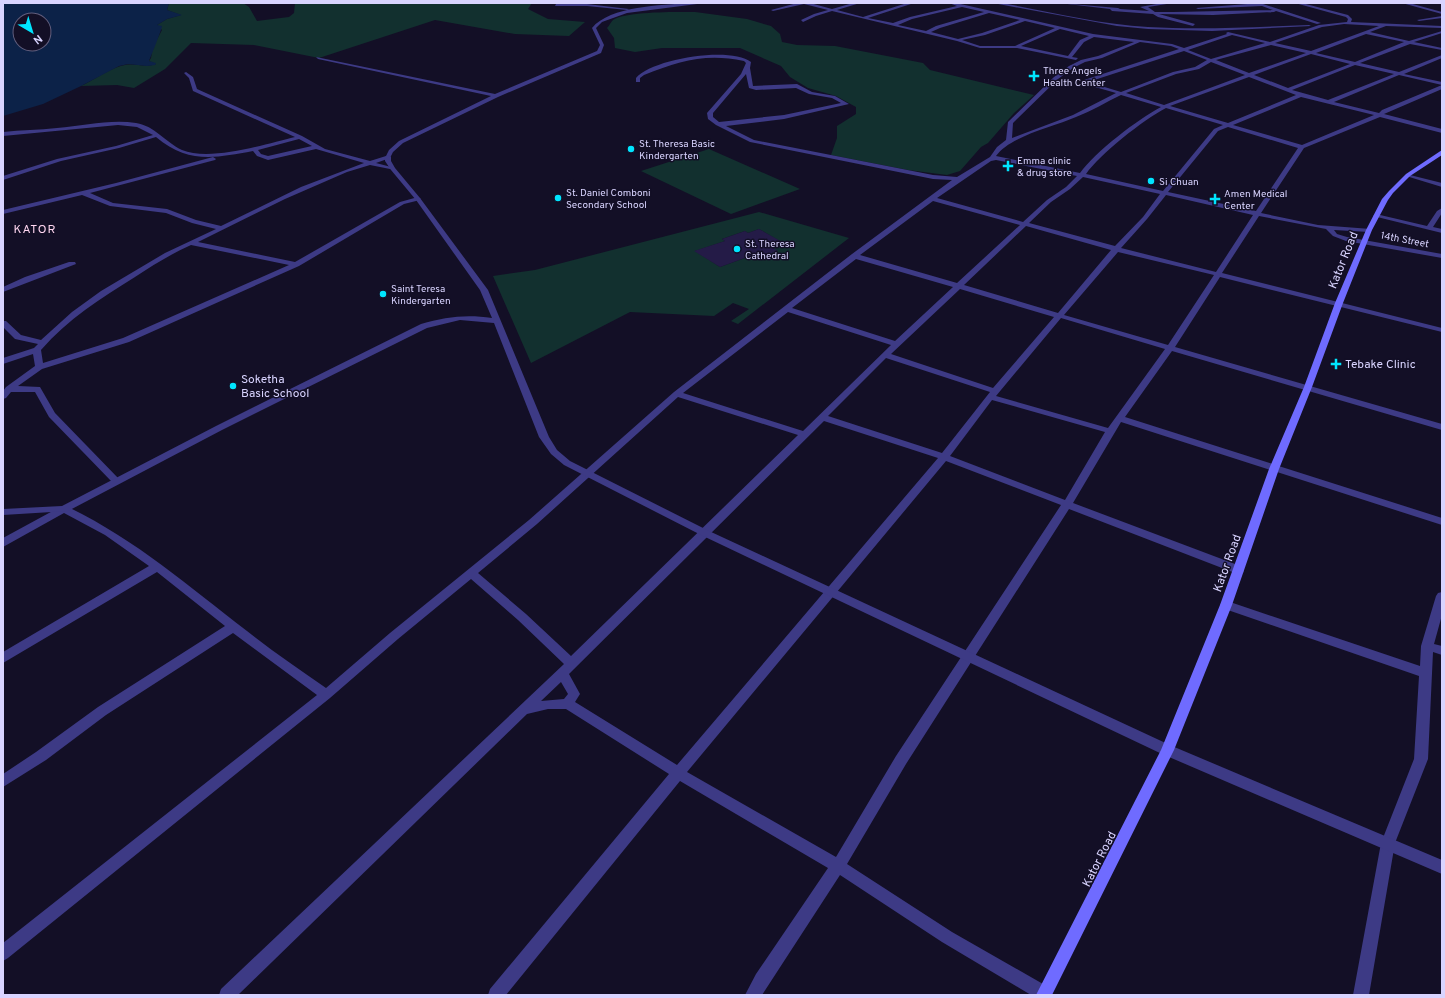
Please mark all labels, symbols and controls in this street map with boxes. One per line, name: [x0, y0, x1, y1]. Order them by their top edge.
north arrow: [12, 12, 52, 52]
text: N: [30, 31, 45, 47]
place label: Three Angels Health Center: [1043, 65, 1105, 90]
marker: Three Angels Health Center: [1028, 70, 1040, 82]
place label: St. Theresa Basic Kindergarten: [639, 138, 715, 163]
marker: St. Theresa Basic Kindergarten: [626, 144, 636, 154]
place label: Emma clinic & drug store: [1017, 155, 1072, 180]
marker: Emma clinic & drug store: [1002, 160, 1014, 172]
marker: Si Chuan: [1146, 176, 1156, 186]
place label: Si Chuan: [1159, 176, 1199, 189]
place label: St. Daniel Comboni Secondary School: [566, 187, 651, 212]
place label: Amen Medical Center: [1224, 188, 1287, 213]
marker: St. Daniel Comboni Secondary School: [553, 193, 563, 203]
marker: Amen Medical Center: [1209, 193, 1221, 205]
district label: KATOR: [14, 222, 56, 238]
street label: Kator Road: [1325, 229, 1363, 291]
street label: 14th Street: [1380, 229, 1430, 252]
place label: St. Theresa Cathedral: [745, 238, 795, 263]
marker: St. Theresa Cathedral: [732, 244, 742, 254]
place label: Saint Teresa Kindergarten: [391, 283, 451, 308]
marker: Saint Teresa Kindergarten: [378, 289, 388, 299]
place label: Tebake Clinic: [1345, 357, 1416, 373]
marker: Tebake Clinic: [1330, 358, 1342, 370]
place label: Soketha Basic School: [241, 372, 309, 402]
marker: Soketha Basic School: [228, 381, 238, 391]
street label: Kator Road: [1210, 532, 1246, 594]
street label: Kator Road: [1079, 829, 1121, 890]

